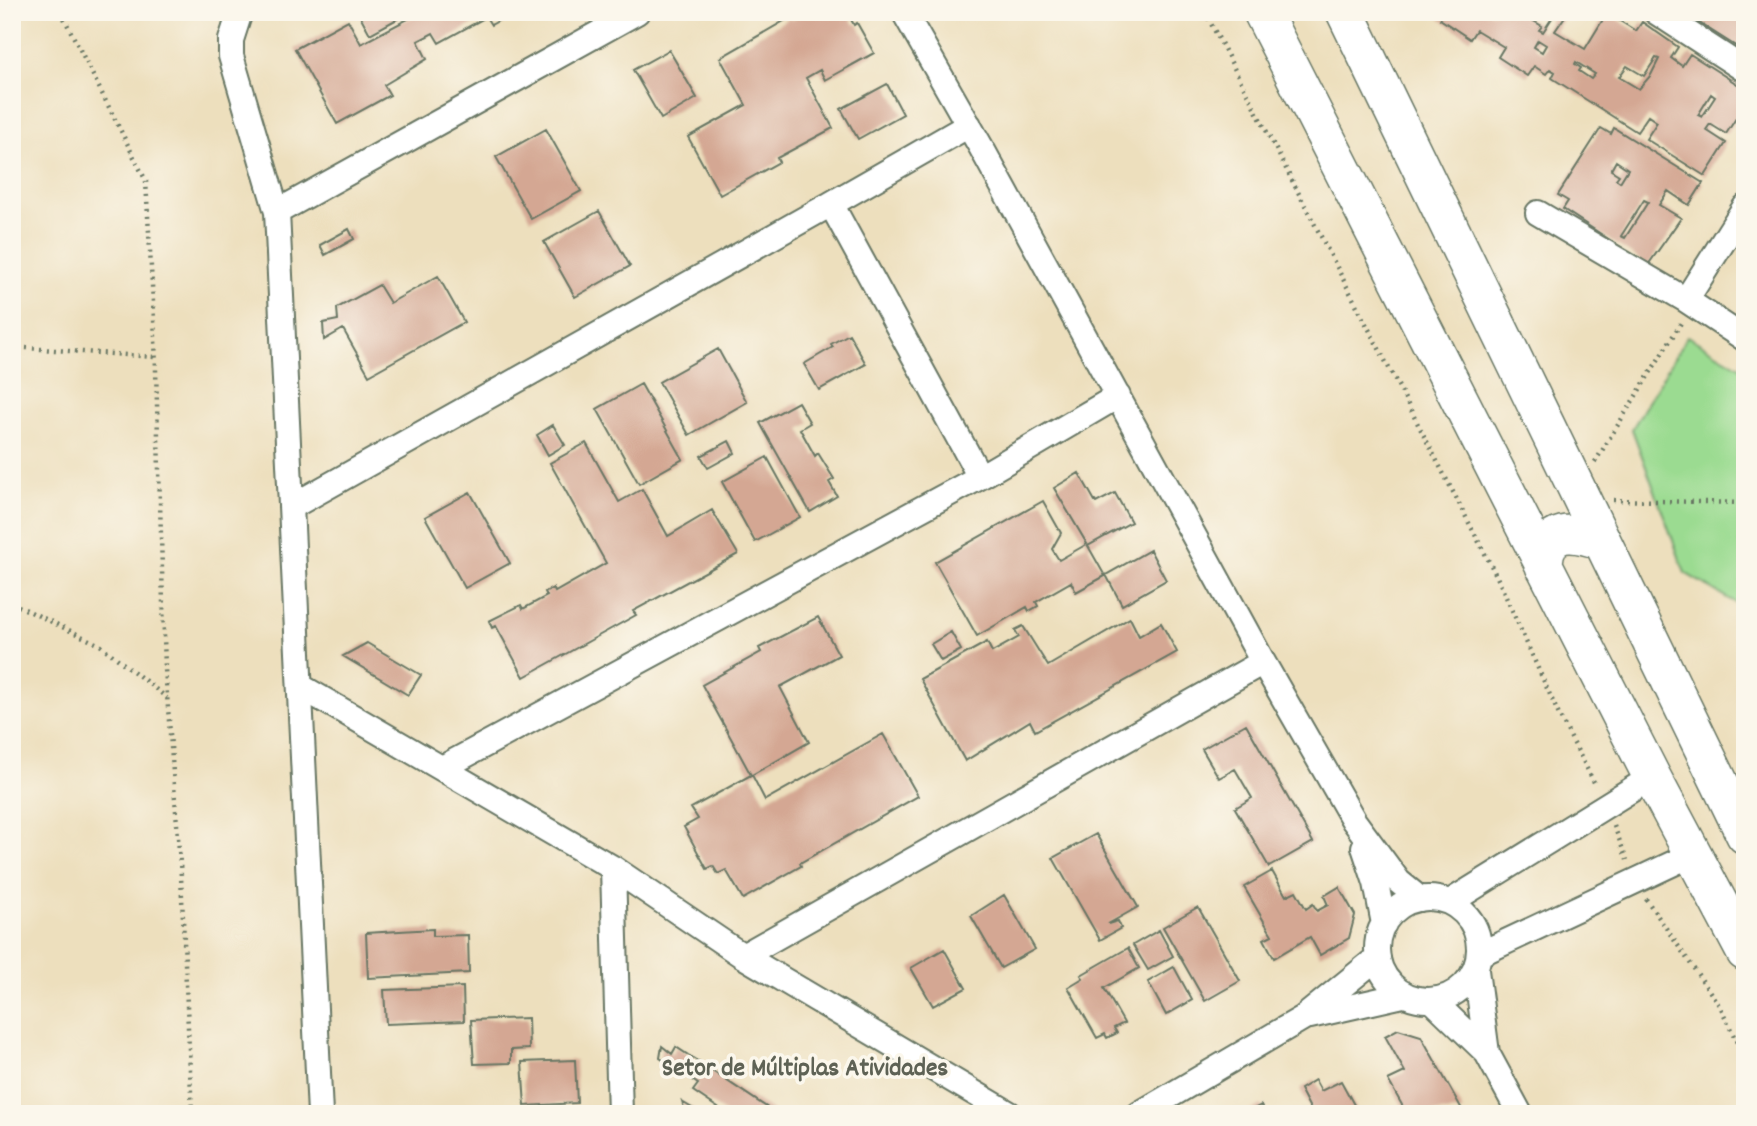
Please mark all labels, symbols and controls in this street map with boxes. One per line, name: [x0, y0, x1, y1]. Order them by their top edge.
district label: Setor de Múltiplas Atividades: [662, 1051, 948, 1088]

